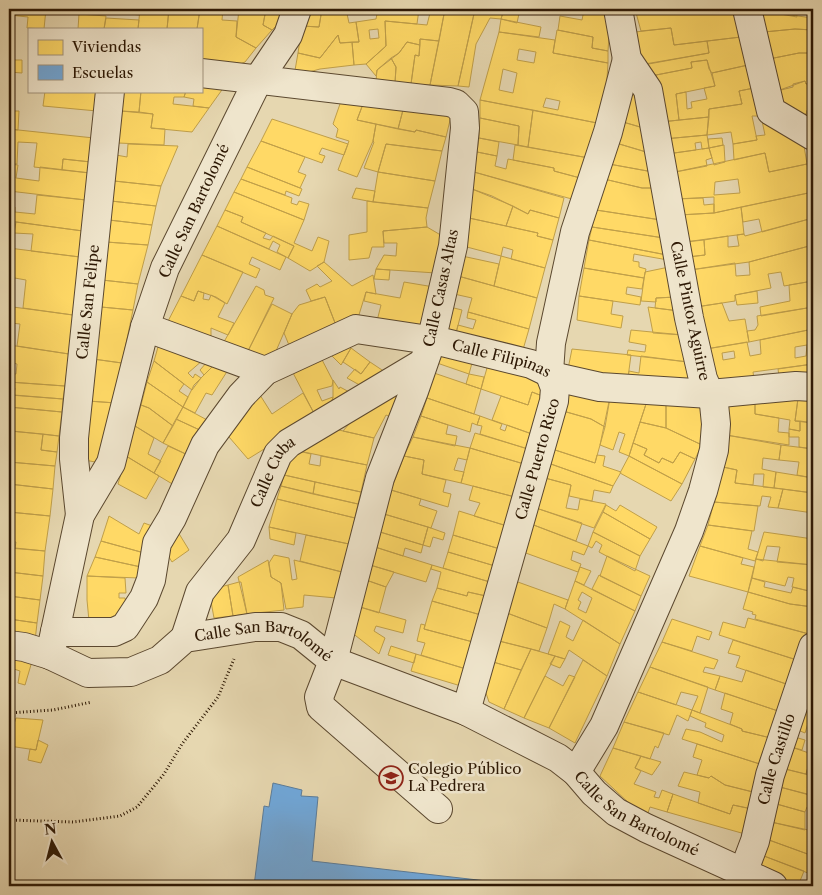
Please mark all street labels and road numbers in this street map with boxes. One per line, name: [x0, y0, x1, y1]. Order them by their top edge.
street label: Calle San Bartolomé: [154, 141, 233, 281]
street label: Calle Casas Altas: [419, 227, 462, 349]
street label: Calle Pintor Aguirre: [666, 239, 715, 382]
street label: Calle San Felipe: [72, 244, 103, 360]
street label: Calle Filipinas: [450, 335, 554, 381]
street label: Calle Puerto Rico: [511, 396, 563, 522]
street label: Calle Cuba: [246, 432, 298, 510]
street label: Calle San Bartolomé: [193, 617, 336, 666]
street label: Calle Castillo: [754, 711, 799, 807]
street label: Calle San Bartolomé: [570, 767, 702, 860]

